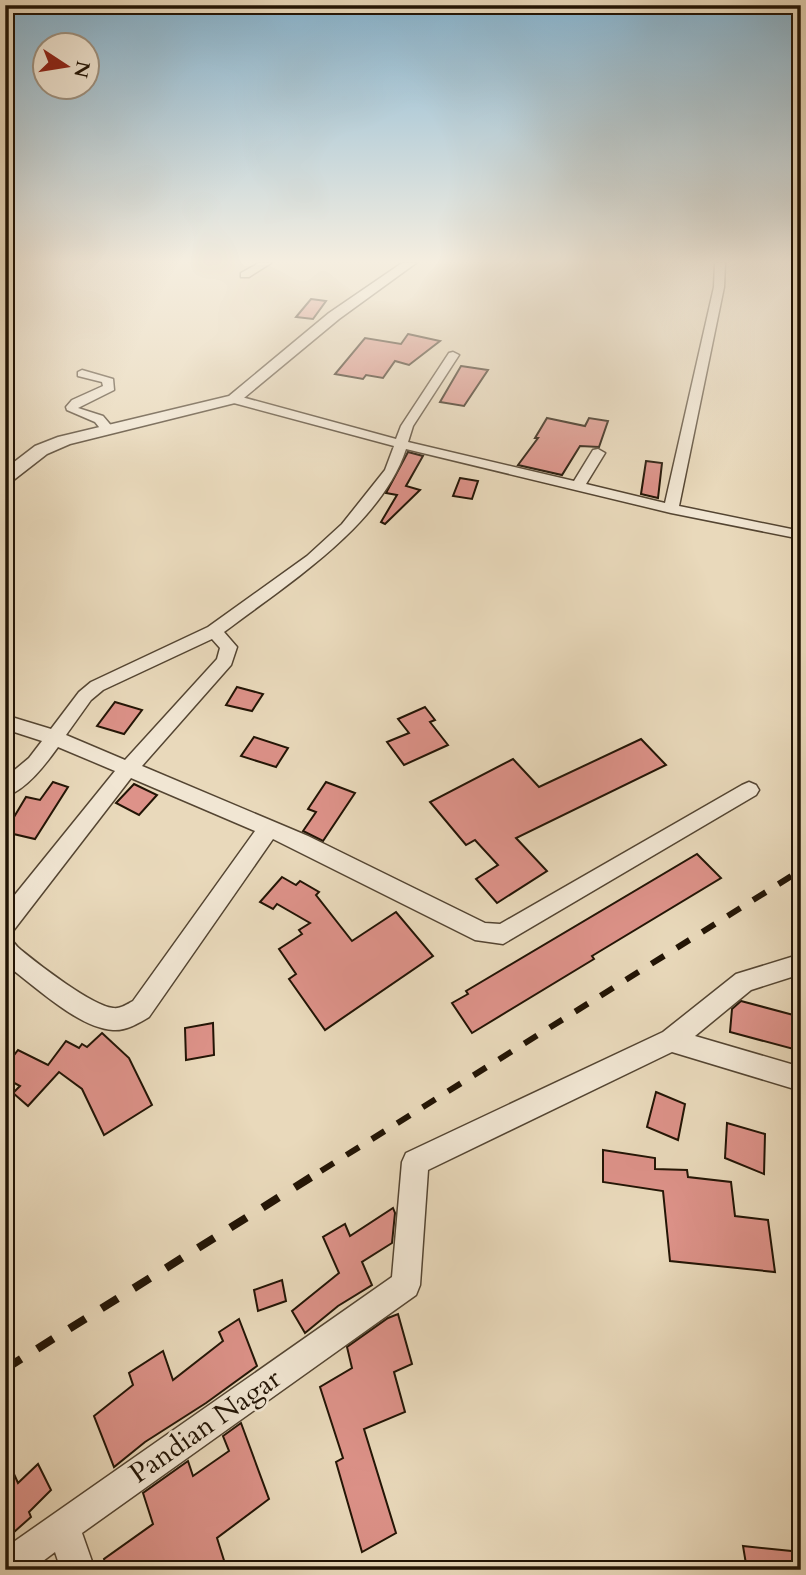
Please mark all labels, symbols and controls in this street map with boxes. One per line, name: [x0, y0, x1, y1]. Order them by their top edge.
north arrow: [32, 32, 102, 102]
text: N: [67, 59, 96, 81]
street label: Pandian Nagar: [122, 1359, 289, 1492]

